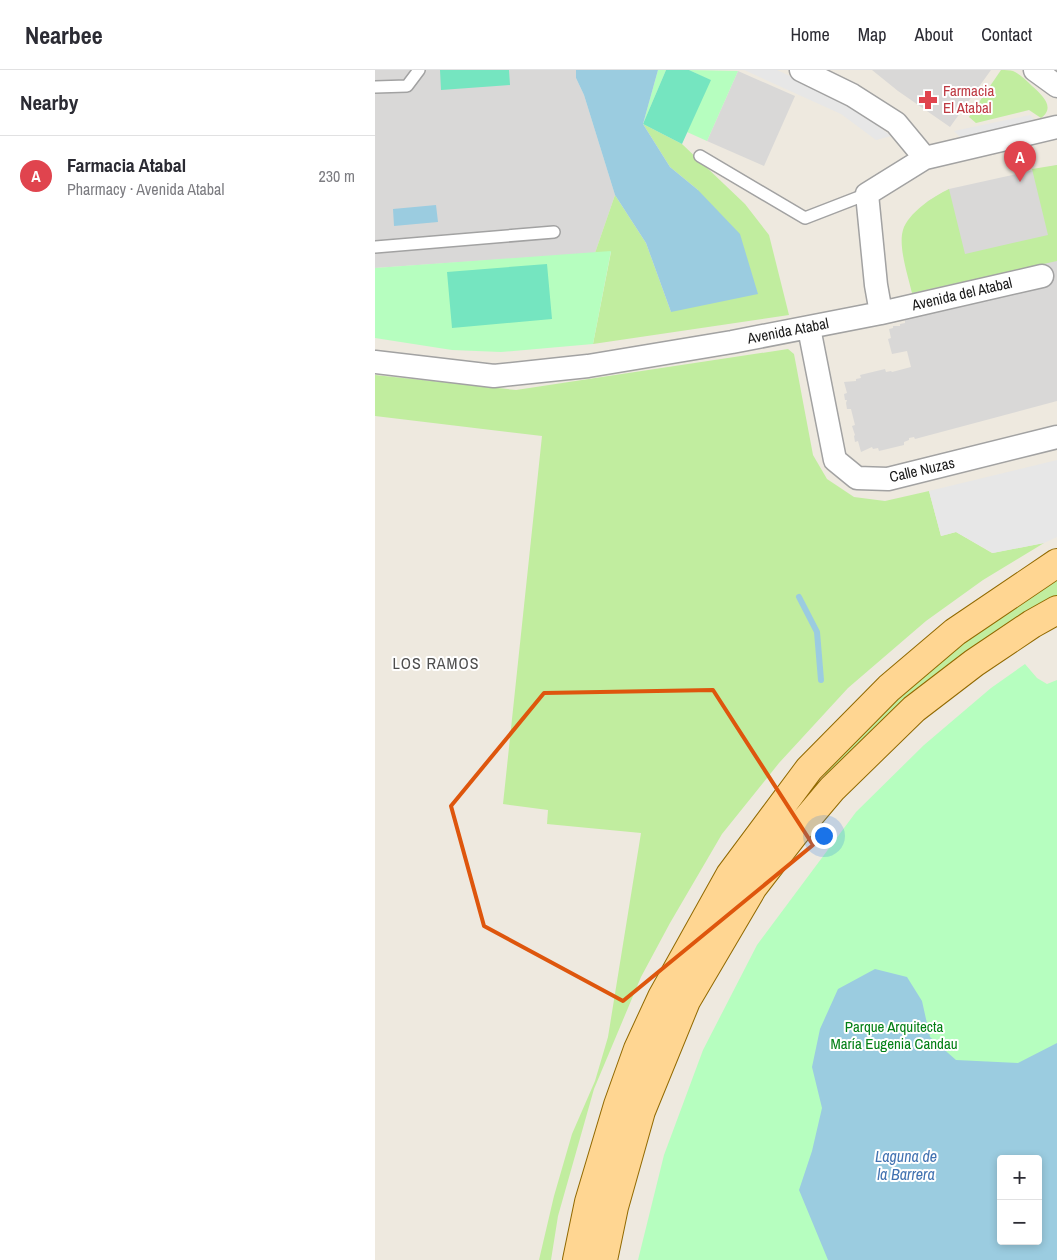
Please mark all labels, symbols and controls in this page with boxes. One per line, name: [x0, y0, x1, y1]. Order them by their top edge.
text: Nearbee: [25, 19, 103, 51]
text: Home: [790, 22, 830, 47]
text: Map: [858, 22, 887, 47]
text: About: [915, 22, 953, 47]
text: Contact: [981, 22, 1032, 47]
place label: Farmacia El Atabal: [943, 80, 995, 118]
text: Nearby: [20, 88, 78, 117]
pharmacy icon: Farmacia El Atabal: [917, 89, 939, 111]
pin: A: [1004, 141, 1036, 182]
text: Farmacia Atabal: [67, 152, 186, 178]
text: A: [31, 165, 41, 187]
text: 230 m: [319, 165, 355, 187]
text: Pharmacy · Avenida Atabal: [67, 178, 224, 200]
street label: Avenida del Atabal: [909, 272, 1014, 315]
street label: Avenida Atabal: [744, 312, 830, 349]
street label: Calle Nuzas: [887, 452, 957, 487]
district label: LOS RAMOS: [392, 652, 480, 674]
your location: [811, 823, 837, 849]
park label: Parque Arquitecta María Eugenia Candau: [830, 1016, 958, 1054]
water label: Laguna de la Barrera: [875, 1145, 937, 1185]
map controls: [997, 1155, 1042, 1245]
button: +: [997, 1155, 1042, 1200]
button: −: [997, 1200, 1042, 1245]

